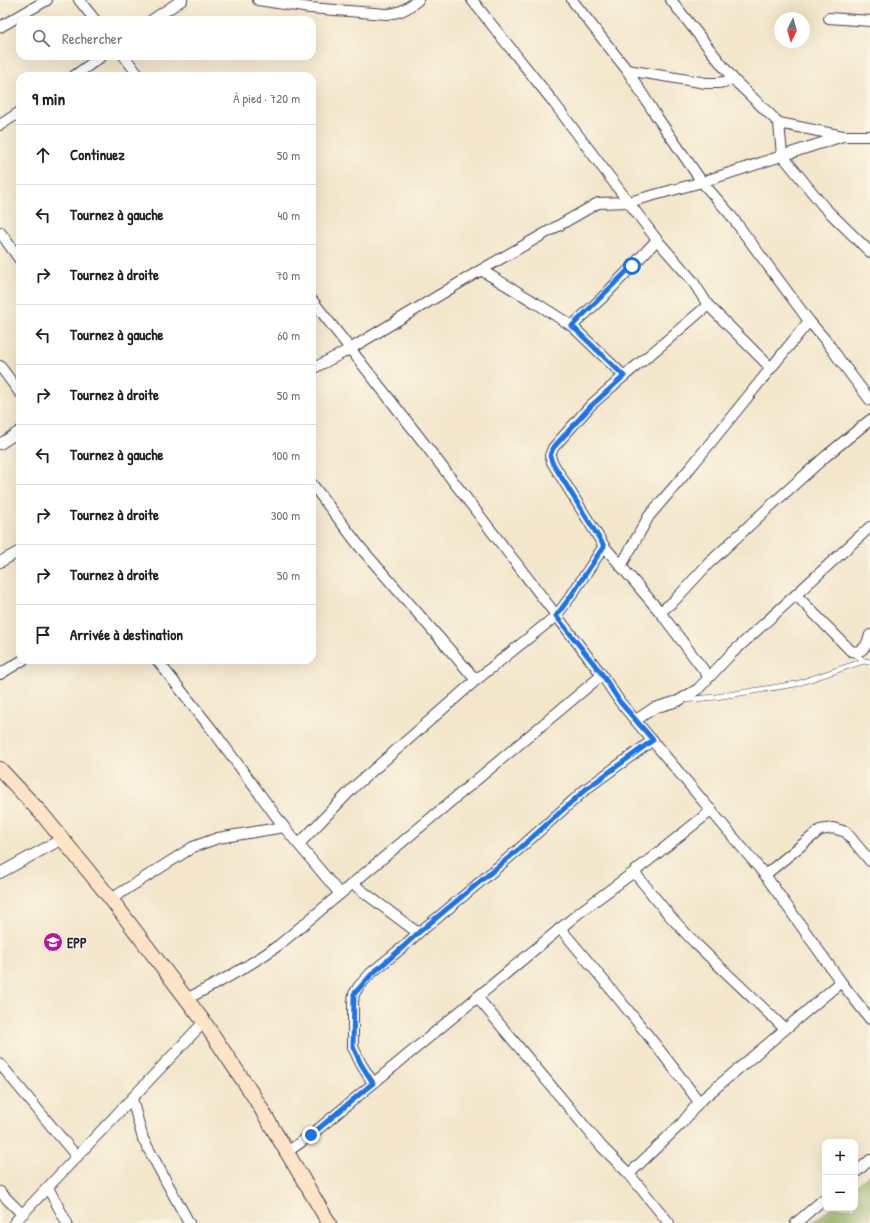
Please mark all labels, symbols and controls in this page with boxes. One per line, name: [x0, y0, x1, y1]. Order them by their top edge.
north arrow: [774, 12, 810, 48]
search box: [16, 16, 316, 60]
icon: search: [30, 27, 52, 49]
text: Rechercher: [62, 28, 123, 49]
text: 9 min: [32, 87, 65, 110]
text: À pied · 720 m: [233, 89, 300, 107]
icon: ahead: [32, 144, 54, 166]
text: Continuez: [70, 144, 125, 165]
text: 50 m: [277, 146, 300, 164]
icon: left: [32, 204, 54, 226]
text: Tournez à gauche: [70, 204, 163, 225]
text: 40 m: [277, 206, 300, 224]
route start: [623, 257, 641, 275]
icon: right: [32, 264, 54, 286]
text: Tournez à droite: [70, 264, 159, 285]
text: 70 m: [276, 266, 300, 284]
icon: left: [32, 324, 54, 346]
text: Tournez à gauche: [70, 324, 163, 345]
text: 60 m: [277, 326, 300, 344]
icon: right: [32, 384, 54, 406]
text: Tournez à droite: [70, 384, 159, 405]
text: 50 m: [277, 386, 300, 404]
icon: left: [32, 444, 54, 466]
text: Tournez à gauche: [70, 444, 163, 465]
text: 100 m: [272, 446, 300, 464]
icon: right: [32, 504, 54, 526]
text: Tournez à droite: [70, 504, 159, 525]
text: 300 m: [271, 506, 300, 524]
icon: right: [32, 564, 54, 586]
text: Tournez à droite: [70, 564, 159, 585]
text: 50 m: [277, 566, 300, 584]
icon: arrive: [32, 624, 54, 646]
text: Arrivée à destination: [70, 624, 183, 645]
school or university icon: EPP: [42, 931, 64, 953]
place label: EPP: [67, 933, 87, 952]
route end: [302, 1126, 320, 1144]
map controls: [822, 1139, 858, 1211]
button: +: [822, 1139, 858, 1175]
button: −: [822, 1175, 858, 1211]

